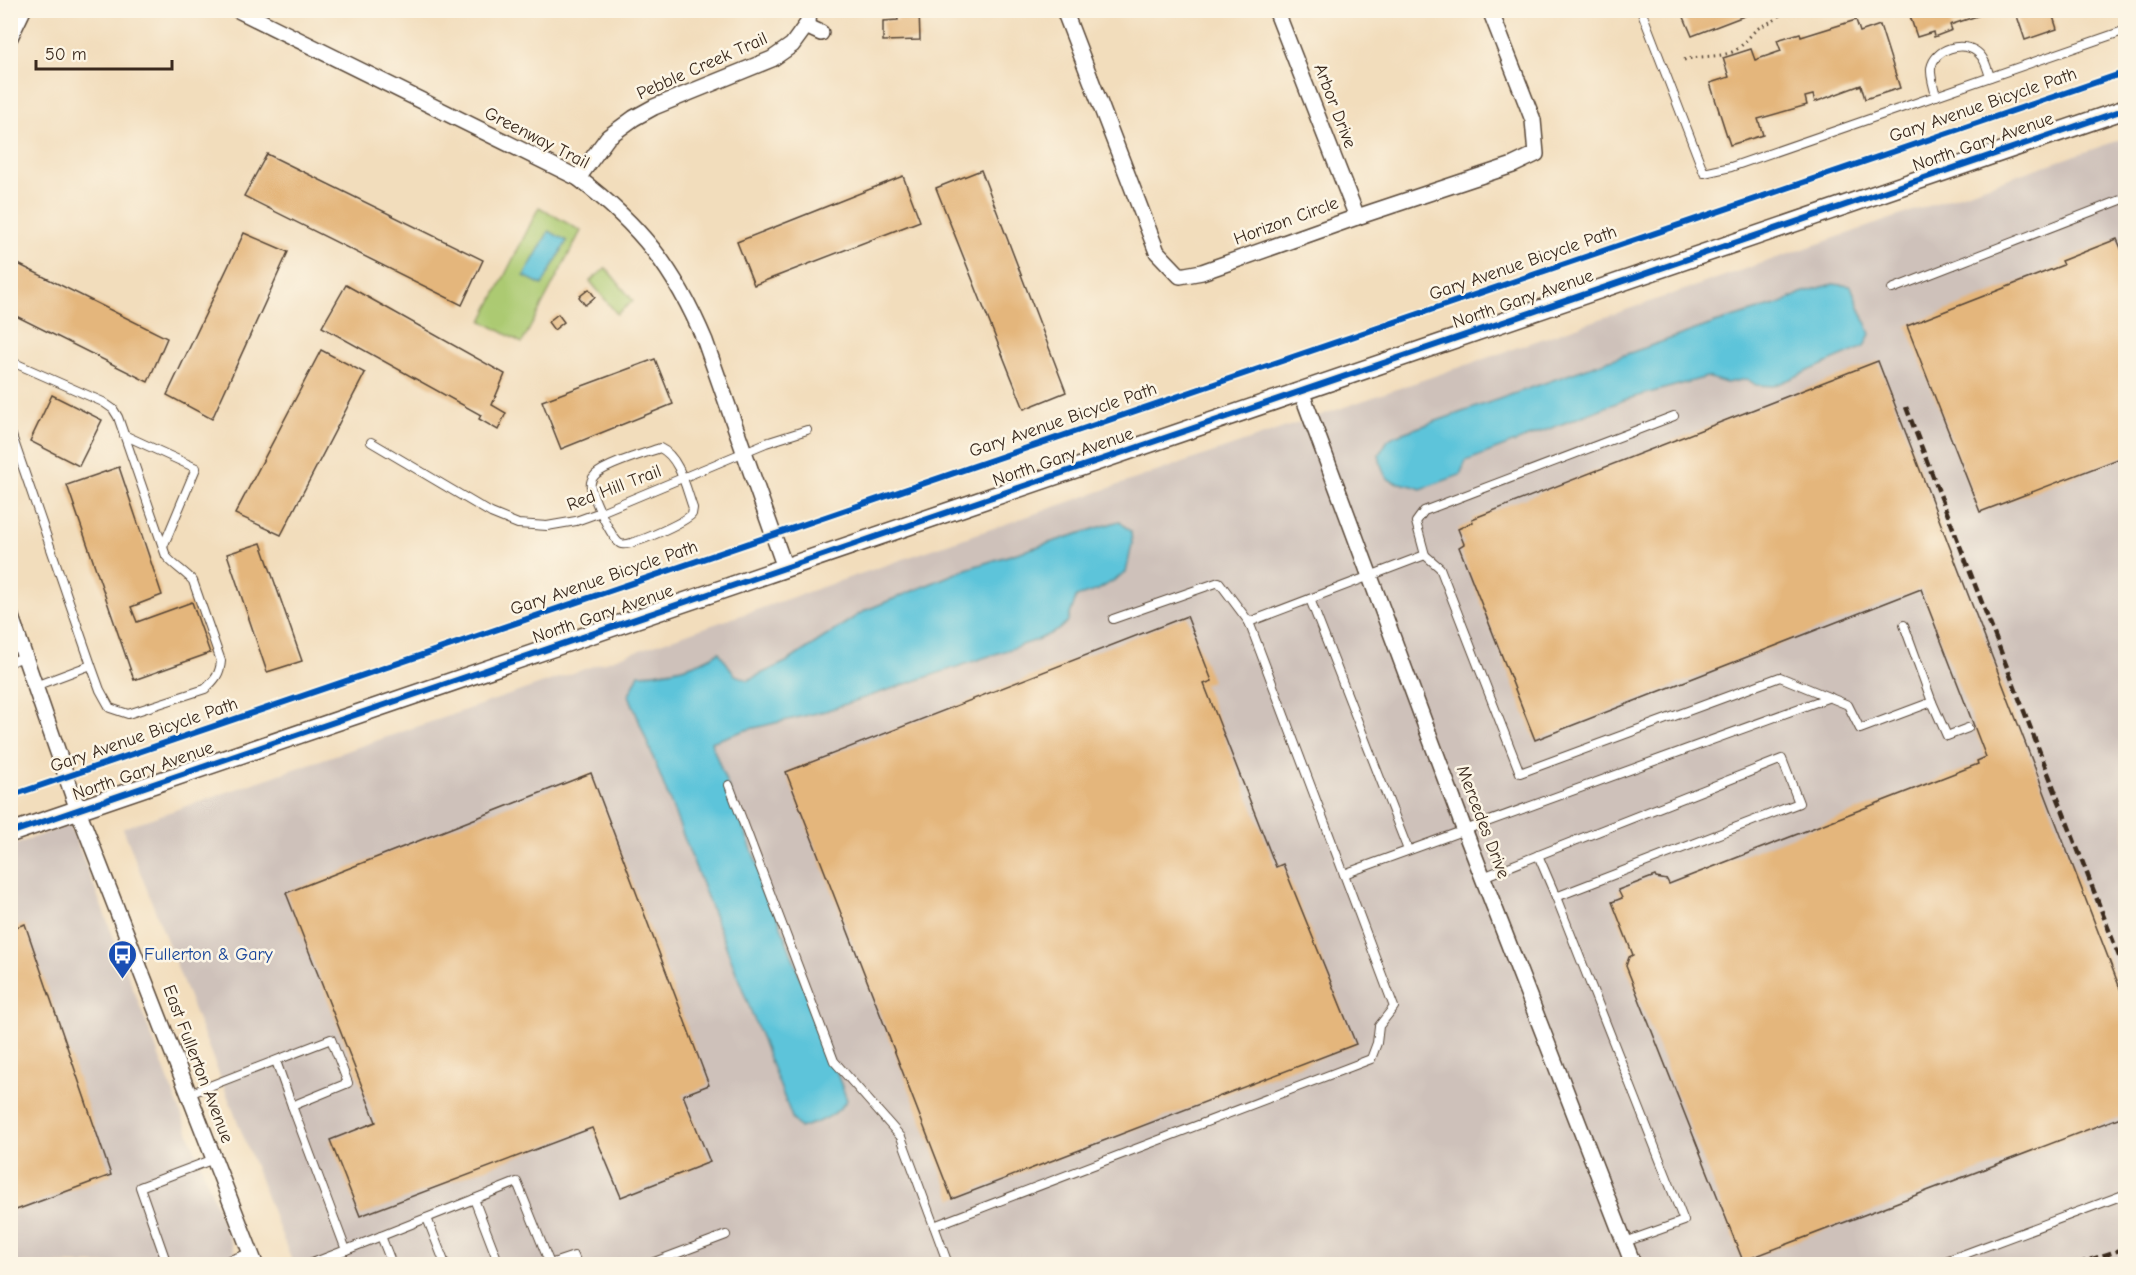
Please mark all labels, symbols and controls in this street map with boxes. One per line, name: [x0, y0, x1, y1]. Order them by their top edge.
street label: Pebble Creek Trail: [633, 28, 771, 104]
scale bar: [36, 33, 172, 71]
text: 50 m: [45, 44, 87, 65]
street label: Arbor Drive: [1309, 61, 1361, 151]
street label: Gary Avenue Bicycle Path: [1886, 63, 2080, 147]
street label: Greenway Trail: [481, 103, 593, 173]
street label: North Gary Avenue: [1910, 108, 2056, 176]
street label: Horizon Circle: [1231, 192, 1341, 250]
street label: Gary Avenue Bicycle Path: [1426, 221, 1620, 305]
street label: North Gary Avenue: [1450, 265, 1596, 333]
street label: Gary Avenue Bicycle Path: [966, 378, 1160, 462]
street label: North Gary Avenue: [990, 423, 1136, 491]
street label: Red Hill Trail: [564, 460, 664, 516]
street label: Gary Avenue Bicycle Path: [507, 536, 701, 620]
street label: North Gary Avenue: [530, 580, 676, 648]
street label: Gary Avenue Bicycle Path: [47, 693, 241, 777]
street label: North Gary Avenue: [70, 737, 216, 805]
street label: Mercedes Drive: [1452, 763, 1514, 881]
bus stop icon: Fullerton & Gary: [107, 938, 139, 980]
place label: Fullerton & Gary: [144, 944, 274, 965]
street label: East Fullerton Avenue: [158, 982, 238, 1146]

